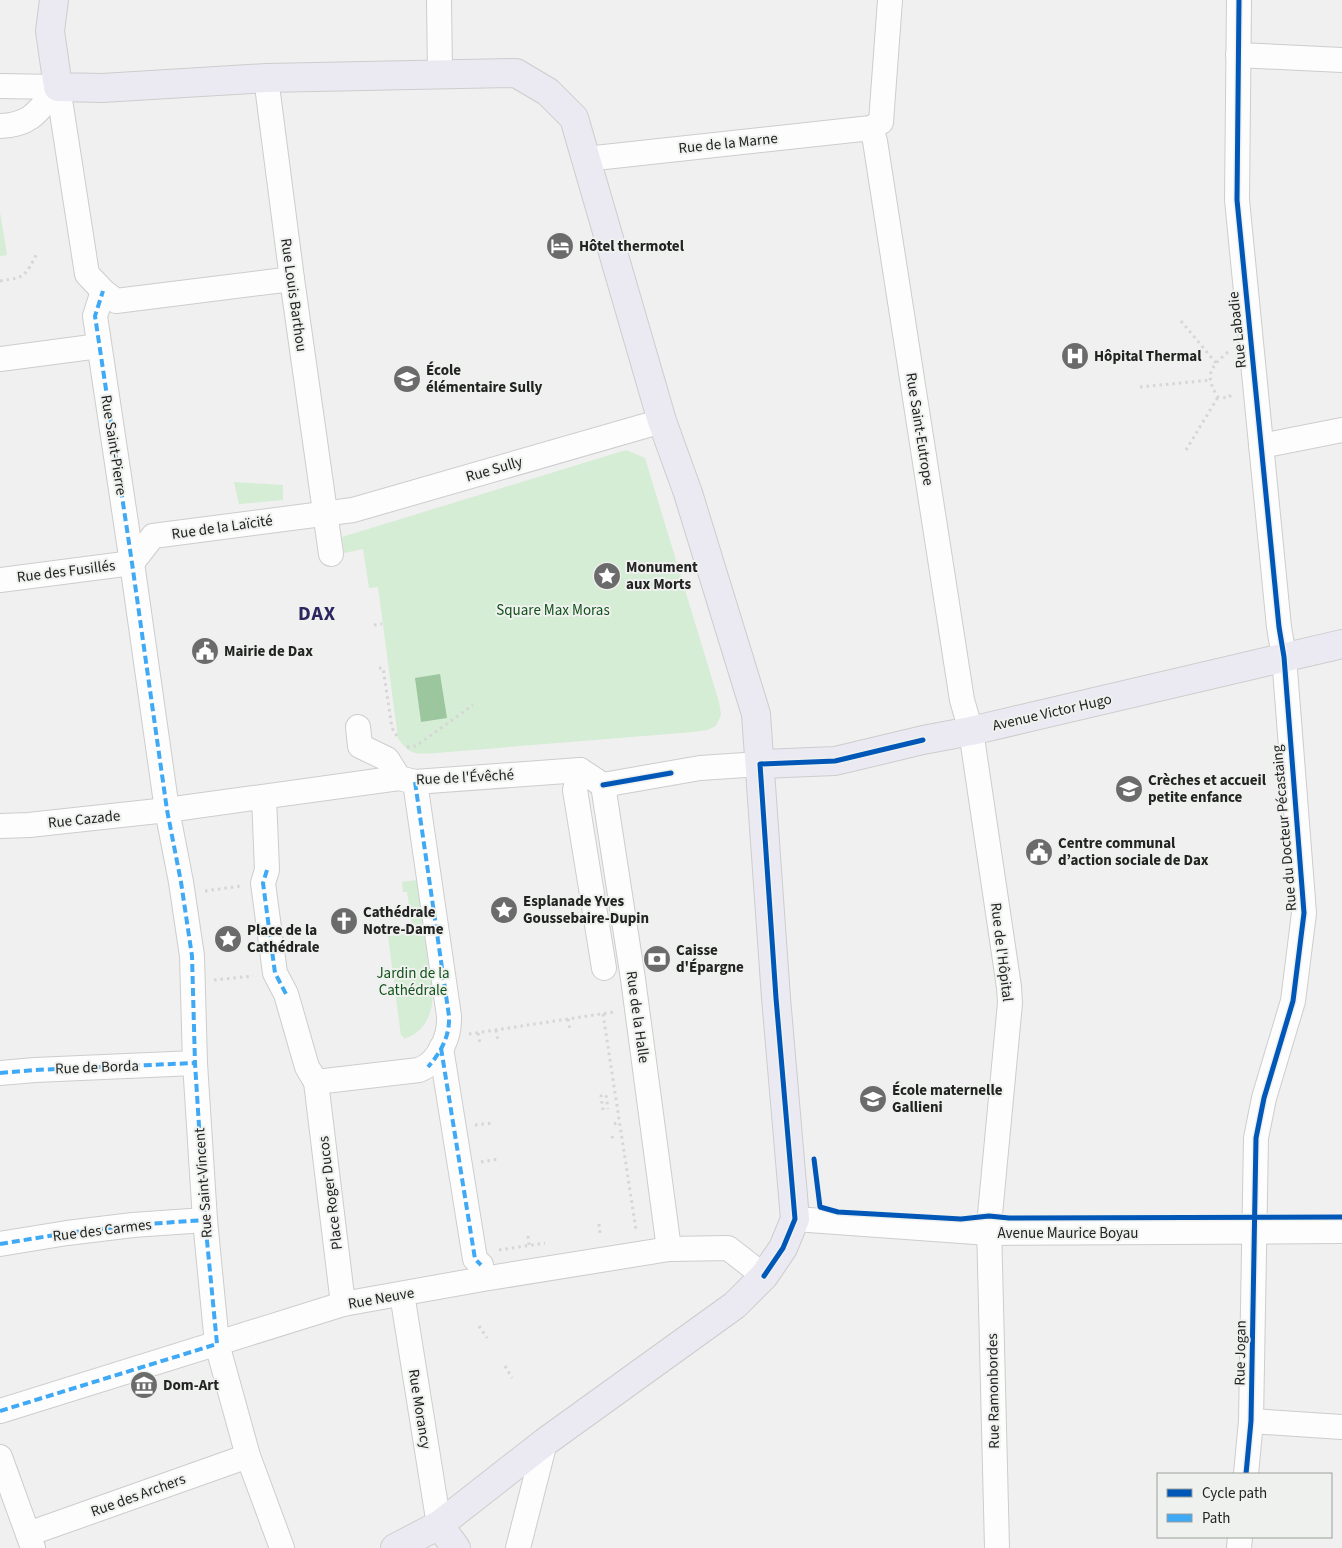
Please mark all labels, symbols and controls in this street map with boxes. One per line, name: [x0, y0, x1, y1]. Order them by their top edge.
street label: Rue de la Marne: [677, 128, 779, 159]
hotel icon: Hôtel thermotel: [545, 231, 575, 261]
place label: Hôtel thermotel: [579, 236, 685, 257]
street label: Rue Louis Barthou: [275, 237, 312, 353]
street label: Rue Labadie: [1223, 291, 1252, 369]
hospital icon: Hôpital Thermal: [1060, 341, 1090, 371]
place label: Hôpital Thermal: [1094, 346, 1202, 367]
place label: École élémentaire Sully: [426, 360, 543, 398]
school or university icon: École élémentaire Sully: [392, 364, 422, 394]
street label: Rue Saint-Eutrope: [900, 371, 939, 487]
street label: Rue Saint-Pierre: [95, 393, 132, 497]
street label: Rue Sully: [463, 451, 525, 488]
street label: Rue de la Laïcité: [170, 510, 274, 545]
street label: Rue des Fusillés: [16, 555, 116, 588]
place label: Monument aux Morts: [626, 557, 698, 595]
place icon: Monument aux Morts: [592, 561, 622, 591]
district label: DAX: [298, 600, 336, 628]
park label: Square Max Moras: [496, 600, 610, 621]
public building icon: Mairie de Dax: [190, 636, 220, 666]
place label: Mairie de Dax: [224, 641, 313, 662]
street label: Avenue Victor Hugo: [990, 689, 1114, 736]
street label: Rue du Docteur Pécastaing: [1267, 743, 1302, 912]
street label: Rue de l'Évêché: [416, 764, 515, 791]
place label: Crèches et accueil petite enfance: [1148, 770, 1267, 808]
school or university icon: Crèches et accueil petite enfance: [1114, 774, 1144, 804]
street label: Rue Cazade: [47, 805, 121, 834]
place label: Centre communal d’action sociale de Dax: [1058, 833, 1209, 871]
public building icon: Centre communal d’action sociale de Dax: [1024, 837, 1054, 867]
place label: Esplanade Yves Goussebaire-Dupin: [523, 891, 649, 929]
place icon: Esplanade Yves Goussebaire-Dupin: [489, 895, 519, 925]
street label: Rue de l'Hôpital: [985, 901, 1018, 1003]
place label: Cathédrale Notre-Dame: [363, 902, 444, 940]
church icon: Cathédrale Notre-Dame: [329, 906, 359, 936]
place label: Place de la Cathédrale: [247, 920, 320, 958]
place icon: Place de la Cathédrale: [213, 924, 243, 954]
place label: Caisse d'Épargne: [676, 940, 744, 978]
bank icon: Caisse d'Épargne: [642, 944, 672, 974]
park label: Jardin de la Cathédrale: [376, 963, 450, 1001]
street label: Rue de la Halle: [621, 970, 654, 1064]
street label: Rue de Borda: [55, 1056, 139, 1079]
place label: École maternelle Gallieni: [892, 1080, 1003, 1118]
school or university icon: École maternelle Gallieni: [858, 1084, 888, 1114]
street label: Rue Saint-Vincent: [189, 1127, 218, 1239]
street label: Place Roger Ducos: [313, 1135, 348, 1251]
street label: Rue des Carmes: [51, 1214, 153, 1247]
street label: Avenue Maurice Boyau: [997, 1223, 1139, 1244]
street label: Rue Neuve: [346, 1282, 416, 1315]
street label: Rue Jogan: [1229, 1320, 1252, 1386]
street label: Rue Ramonbordes: [982, 1333, 1005, 1449]
street label: Rue Morancy: [403, 1368, 436, 1451]
museum icon: Dom-Art: [129, 1370, 159, 1400]
place label: Dom-Art: [163, 1375, 219, 1396]
street label: Rue des Archers: [88, 1469, 188, 1522]
legend: [1157, 1473, 1332, 1538]
text: Cycle path: [1202, 1483, 1267, 1504]
text: Path: [1202, 1508, 1230, 1529]

